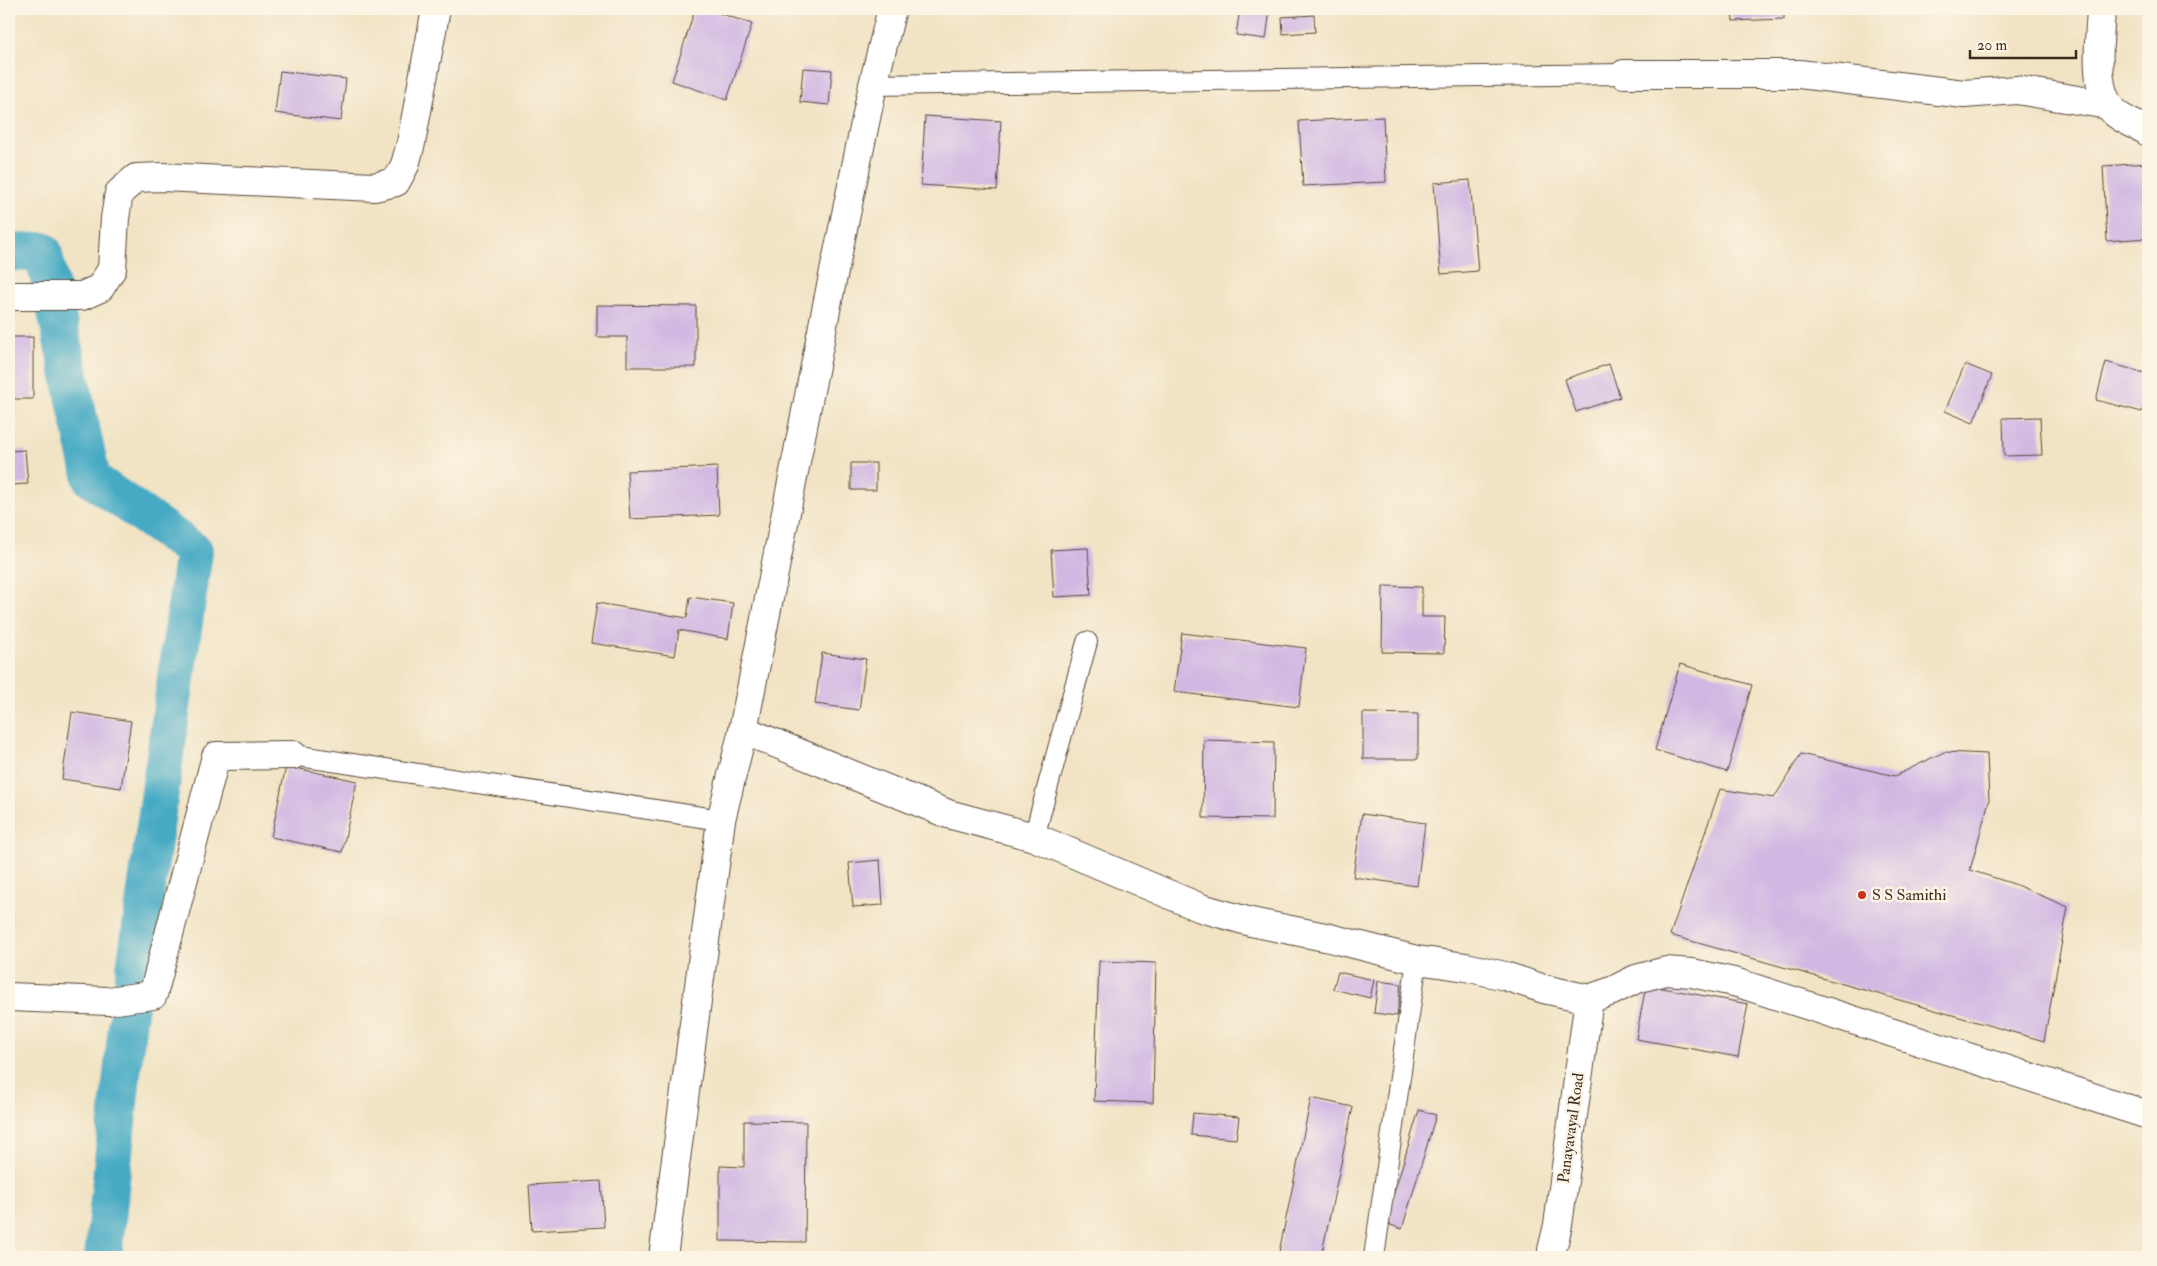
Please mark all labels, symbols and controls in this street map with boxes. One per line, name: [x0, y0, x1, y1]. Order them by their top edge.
scale bar: [1970, 28, 2076, 60]
text: 20 m: [1977, 36, 2007, 55]
place label: S S Samithi: [1872, 885, 1946, 905]
marker: S S Samithi: [1856, 889, 1868, 901]
street label: Panayavayal Road: [1553, 1071, 1589, 1184]

